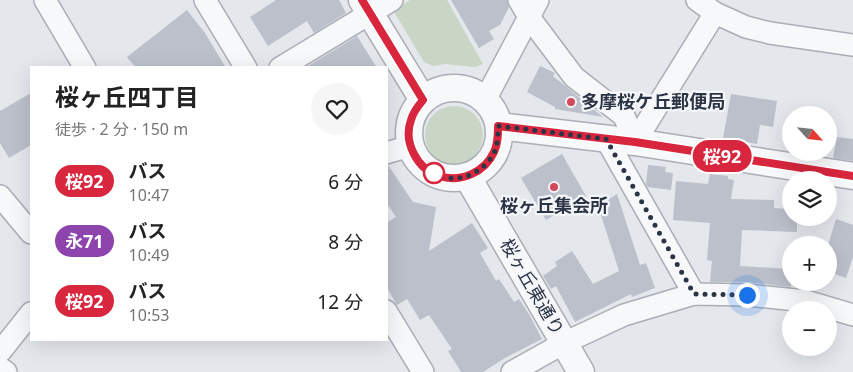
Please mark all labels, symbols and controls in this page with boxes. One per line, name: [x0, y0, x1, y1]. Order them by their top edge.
text: 桜ヶ丘四丁目: [55, 80, 199, 113]
button: heart: [311, 83, 363, 135]
place label: 多摩桜ケ丘郵便局: [581, 89, 725, 113]
marker: 多摩桜ケ丘郵便局: [565, 96, 577, 108]
north arrow: [782, 106, 838, 161]
map controls: [782, 106, 837, 356]
text: 徒歩 · 2 分 · 150 m: [55, 118, 188, 140]
line badge: 桜92: [693, 140, 751, 172]
text: 桜92: [703, 144, 741, 168]
text: バス: [129, 158, 167, 184]
unlabelled marker: [423, 162, 445, 184]
text: 桜92: [65, 169, 104, 193]
text: 6 分: [328, 169, 363, 195]
button: layers: [782, 171, 837, 226]
marker: 桜ヶ丘集会所: [548, 181, 560, 193]
text: 10:47: [129, 184, 170, 206]
place label: 桜ヶ丘集会所: [500, 193, 608, 217]
text: バス: [129, 218, 167, 244]
text: 永71: [65, 229, 104, 253]
text: 8 分: [328, 229, 363, 255]
street label: 桜ヶ丘東通り: [495, 234, 570, 339]
button: +: [782, 236, 837, 291]
text: 10:49: [129, 244, 170, 266]
text: バス: [129, 278, 167, 304]
your location: [735, 283, 760, 308]
text: 桜92: [65, 289, 104, 313]
text: 12 分: [317, 289, 363, 315]
button: −: [782, 301, 837, 356]
text: 10:53: [129, 304, 170, 326]

